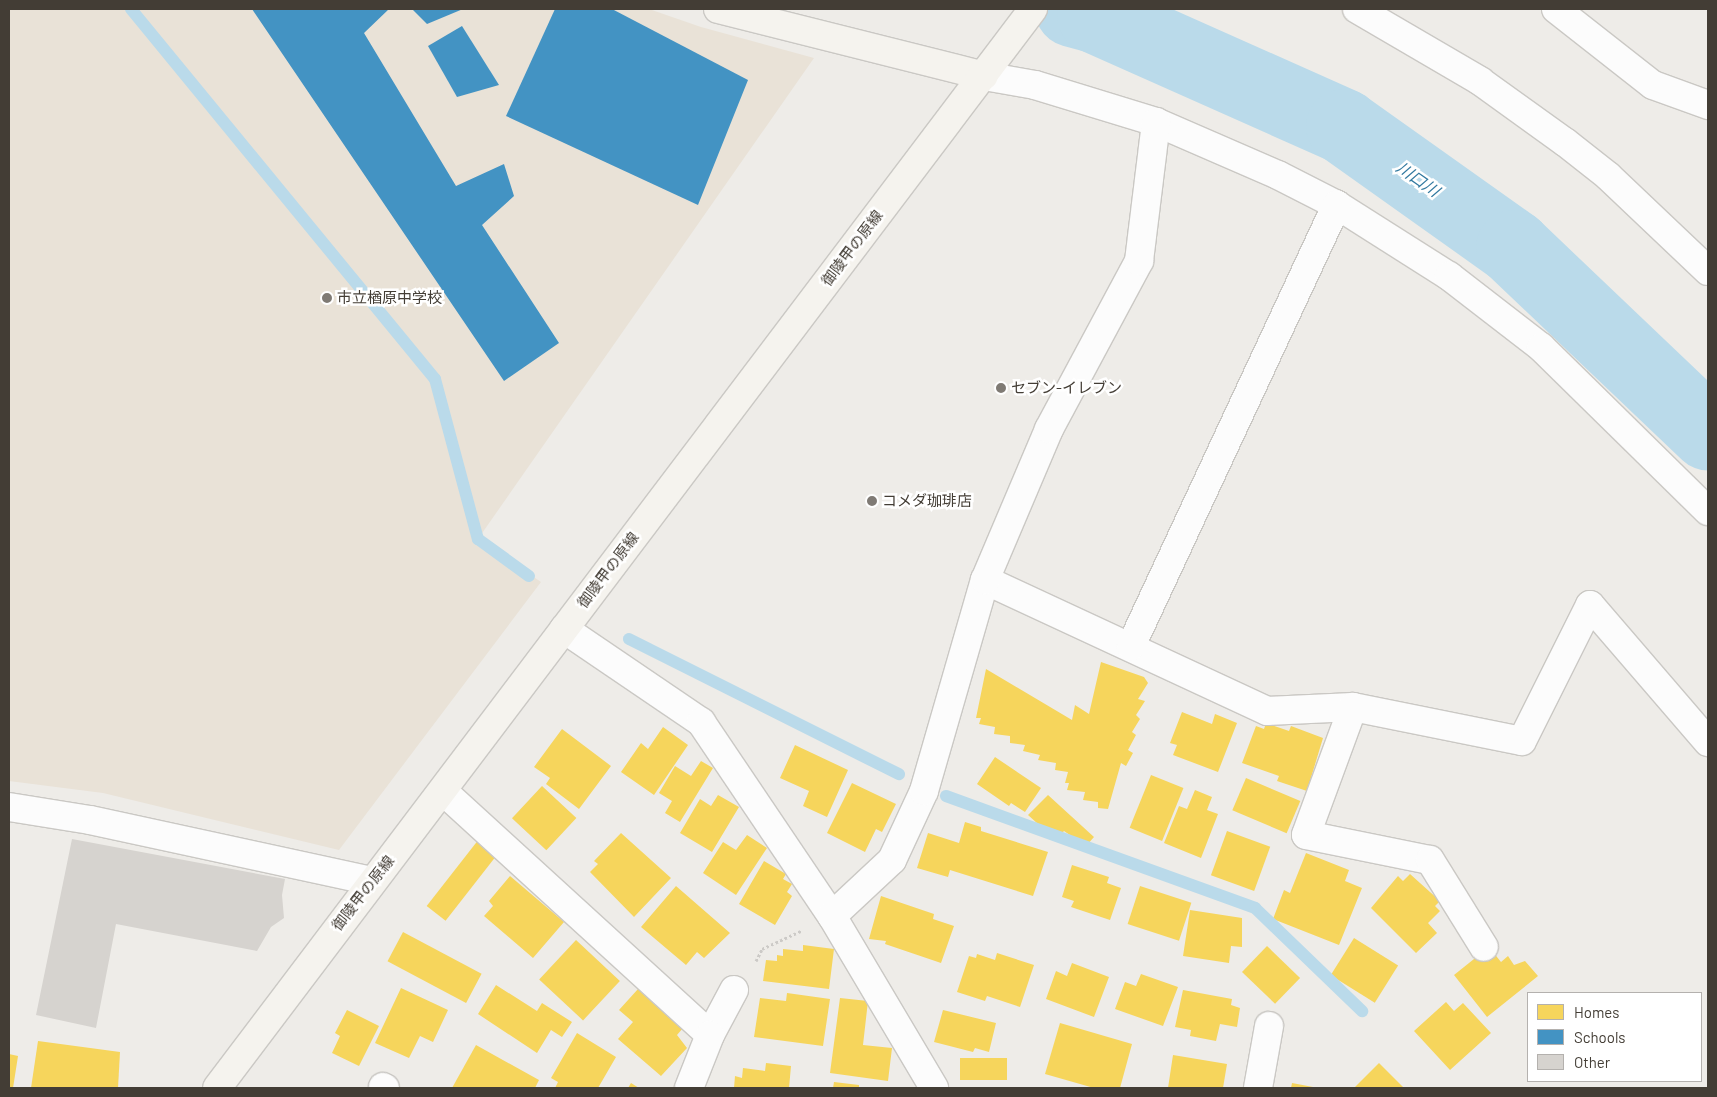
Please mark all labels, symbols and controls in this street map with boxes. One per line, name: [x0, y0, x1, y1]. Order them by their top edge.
water label: 川口川: [1393, 157, 1443, 201]
street label: 御陵甲の原線: [818, 207, 886, 289]
place label: 市立楢原中学校: [337, 289, 442, 307]
marker: 市立楢原中学校: [321, 292, 333, 304]
place label: セブン-イレブン: [1011, 379, 1122, 397]
marker: セブン-イレブン: [995, 382, 1007, 394]
place label: コメダ珈琲店: [882, 492, 972, 510]
marker: コメダ珈琲店: [866, 495, 878, 507]
street label: 御陵甲の原線: [574, 529, 642, 611]
street label: 御陵甲の原線: [328, 852, 398, 934]
legend: [1527, 992, 1702, 1082]
text: Homes: [1574, 1003, 1619, 1021]
text: Schools: [1574, 1028, 1626, 1046]
text: Other: [1574, 1053, 1610, 1071]

